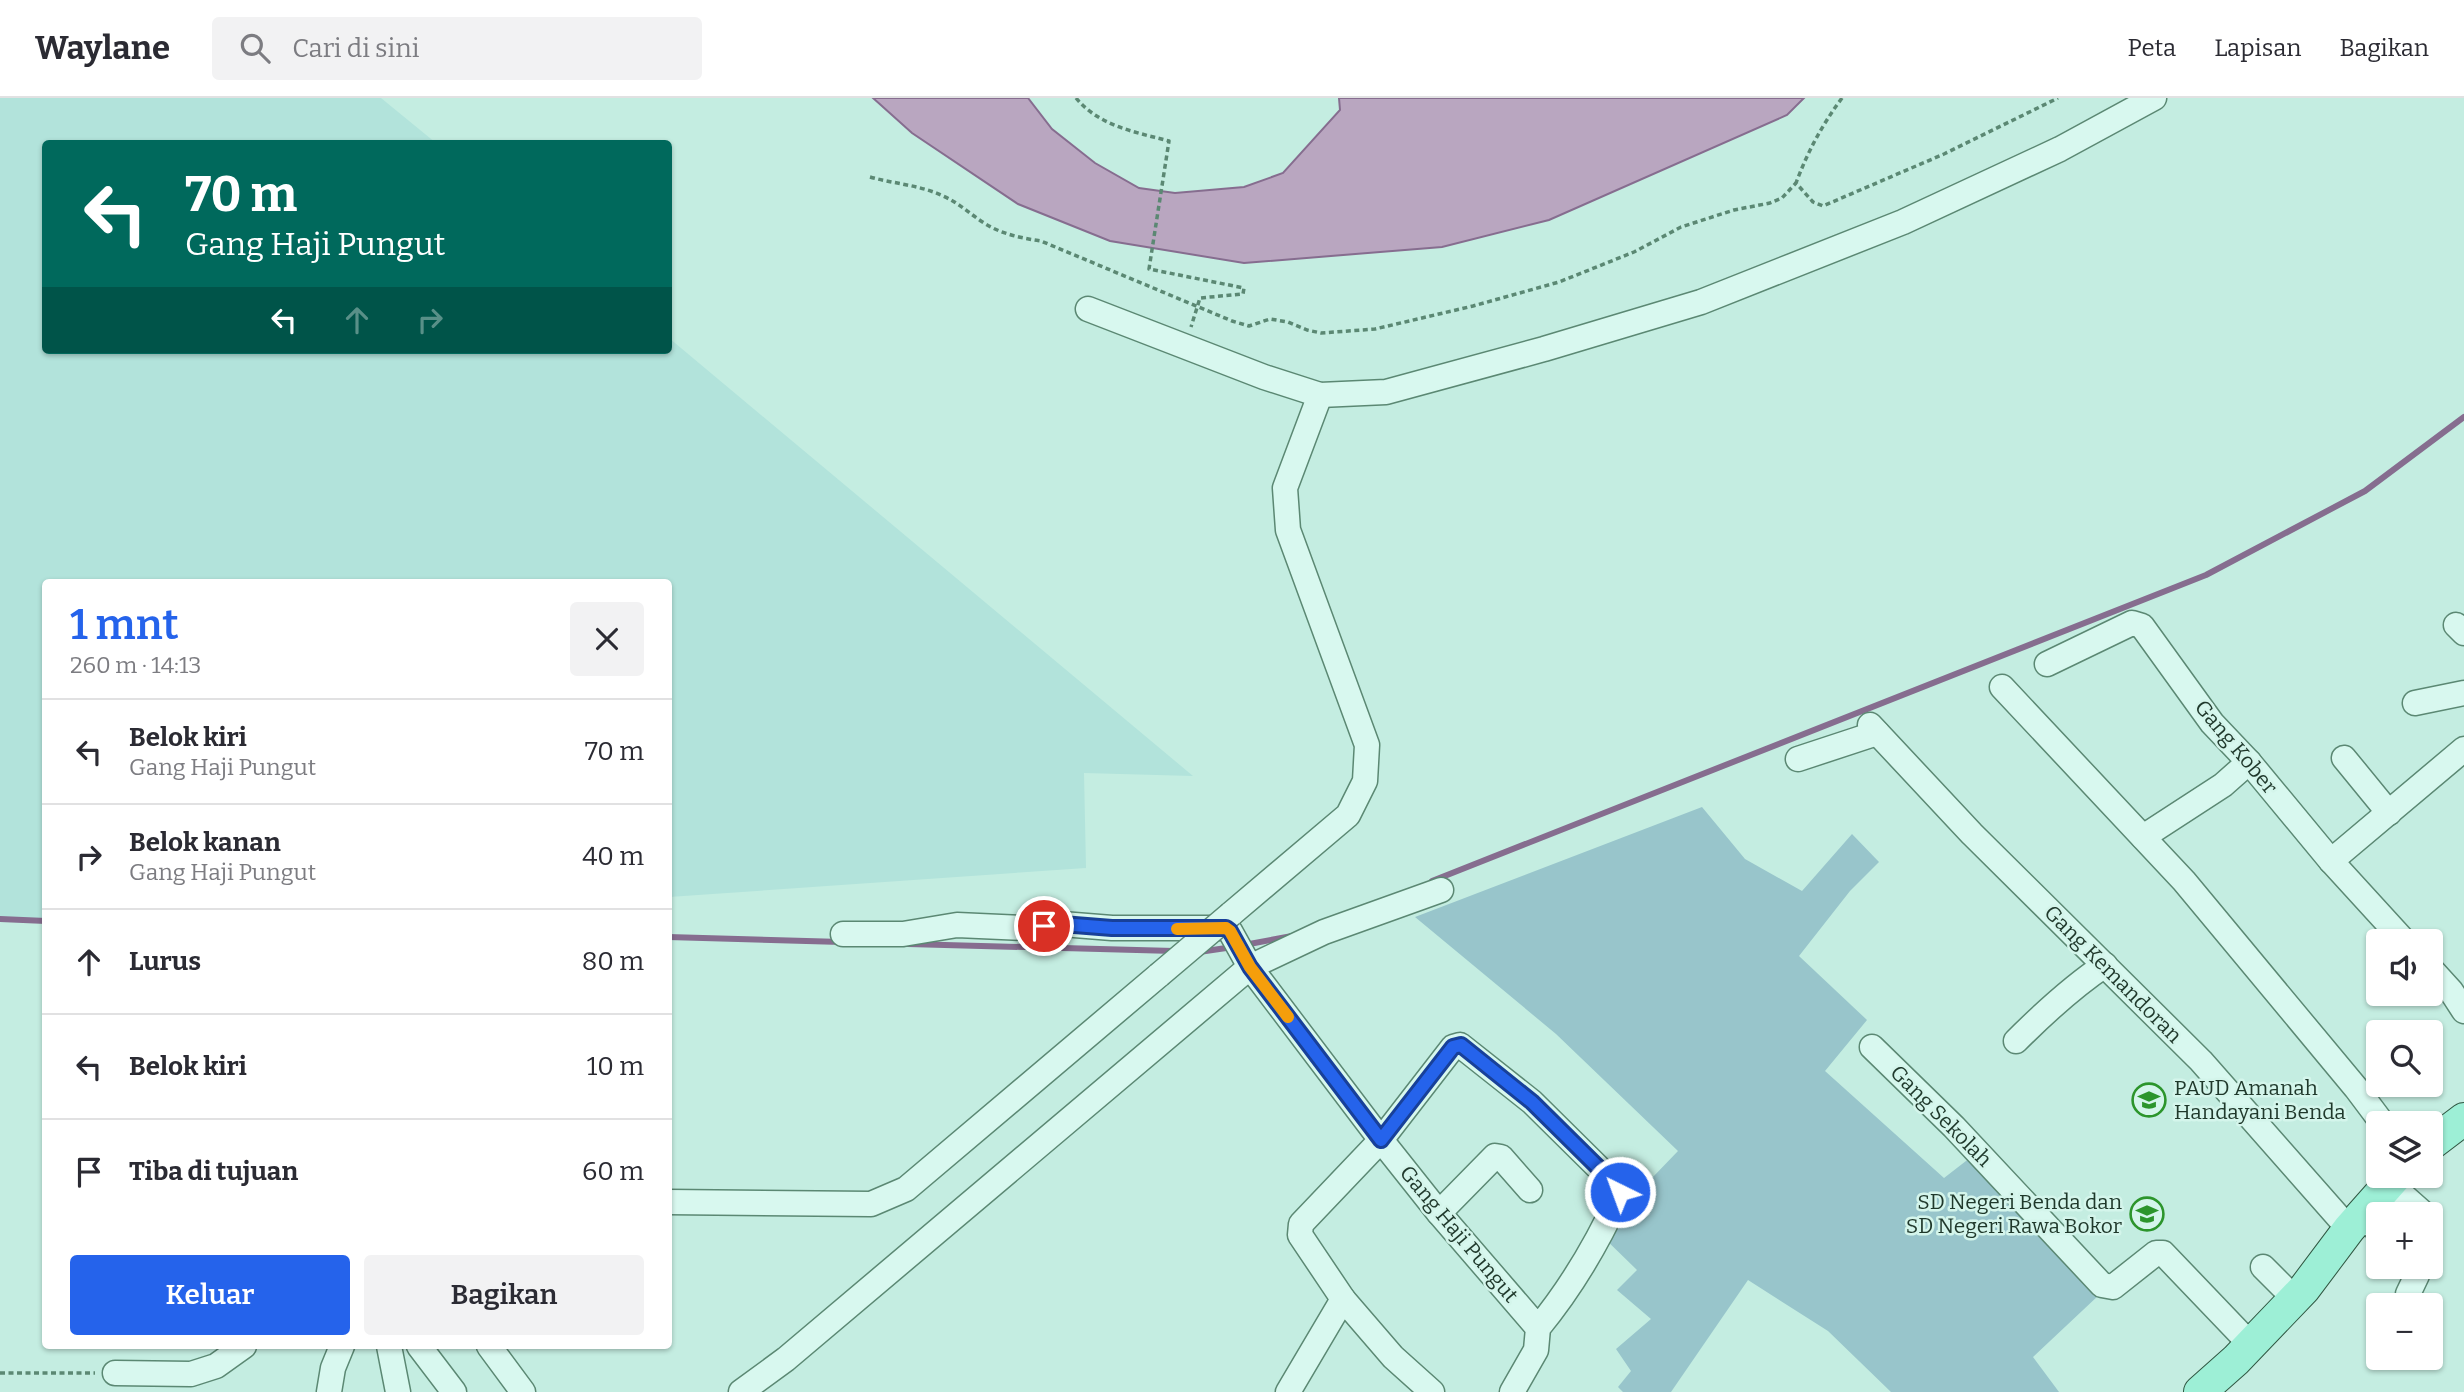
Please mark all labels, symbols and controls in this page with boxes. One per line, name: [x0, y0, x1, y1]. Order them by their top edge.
search box: [212, 17, 702, 80]
text: Waylane: [35, 28, 170, 68]
icon: search: [236, 29, 274, 67]
text: Cari di sini: [292, 33, 420, 64]
text: Peta: [2128, 34, 2176, 62]
text: Lapisan: [2214, 34, 2301, 62]
text: Bagikan: [2339, 34, 2429, 62]
text: 70 m: [185, 165, 297, 224]
icon: left: [70, 168, 161, 259]
text: Gang Haji Pungut: [185, 225, 445, 263]
icon: left: [265, 301, 303, 339]
icon: ahead: [338, 301, 376, 339]
icon: right: [411, 301, 449, 339]
text: 1 mnt: [70, 600, 179, 650]
button: close: [570, 602, 644, 676]
text: 260 m · 14:13: [70, 651, 201, 679]
street label: Gang Kober: [2189, 695, 2283, 799]
text: Belok kiri: [129, 722, 247, 753]
icon: left: [70, 733, 108, 771]
text: 70 m: [585, 736, 644, 767]
text: Gang Haji Pungut: [129, 753, 316, 781]
text: Belok kanan: [129, 827, 281, 858]
icon: right: [70, 838, 108, 876]
text: 40 m: [582, 841, 644, 872]
text: Gang Haji Pungut: [129, 858, 316, 886]
pin: [1014, 896, 1074, 956]
street label: Gang Kemandoran: [2039, 900, 2187, 1048]
icon: arrive: [1025, 907, 1063, 945]
map controls: [2366, 929, 2443, 1370]
button: sound: [2366, 929, 2443, 1006]
icon: ahead: [70, 943, 108, 981]
text: Lurus: [129, 946, 201, 977]
text: 80 m: [582, 946, 644, 977]
button: search: [2366, 1020, 2443, 1097]
icon: left: [70, 1048, 108, 1086]
text: Belok kiri: [129, 1051, 247, 1082]
text: 10 m: [587, 1051, 644, 1082]
street label: Gang Sekolah: [1885, 1060, 1997, 1172]
place label: PAUD Amanah Handayani Benda: [2174, 1075, 2346, 1125]
school or university icon: PAUD Amanah Handayani Benda: [2130, 1081, 2168, 1119]
button: layers: [2366, 1111, 2443, 1188]
icon: arrive: [70, 1153, 108, 1191]
position arrow: [1583, 1155, 1657, 1229]
text: Tiba di tujuan: [129, 1156, 298, 1187]
text: 60 m: [582, 1156, 644, 1187]
street label: Gang Haji Pungut: [1394, 1160, 1524, 1308]
place label: SD Negeri Benda dan SD Negeri Rawa Bokor: [1906, 1189, 2122, 1239]
school or university icon: SD Negeri Benda dan SD Negeri Rawa Bokor: [2128, 1195, 2166, 1233]
button: +: [2366, 1202, 2443, 1279]
button: Keluar: [70, 1255, 350, 1335]
button: Bagikan: [364, 1255, 644, 1335]
button: −: [2366, 1293, 2443, 1370]

